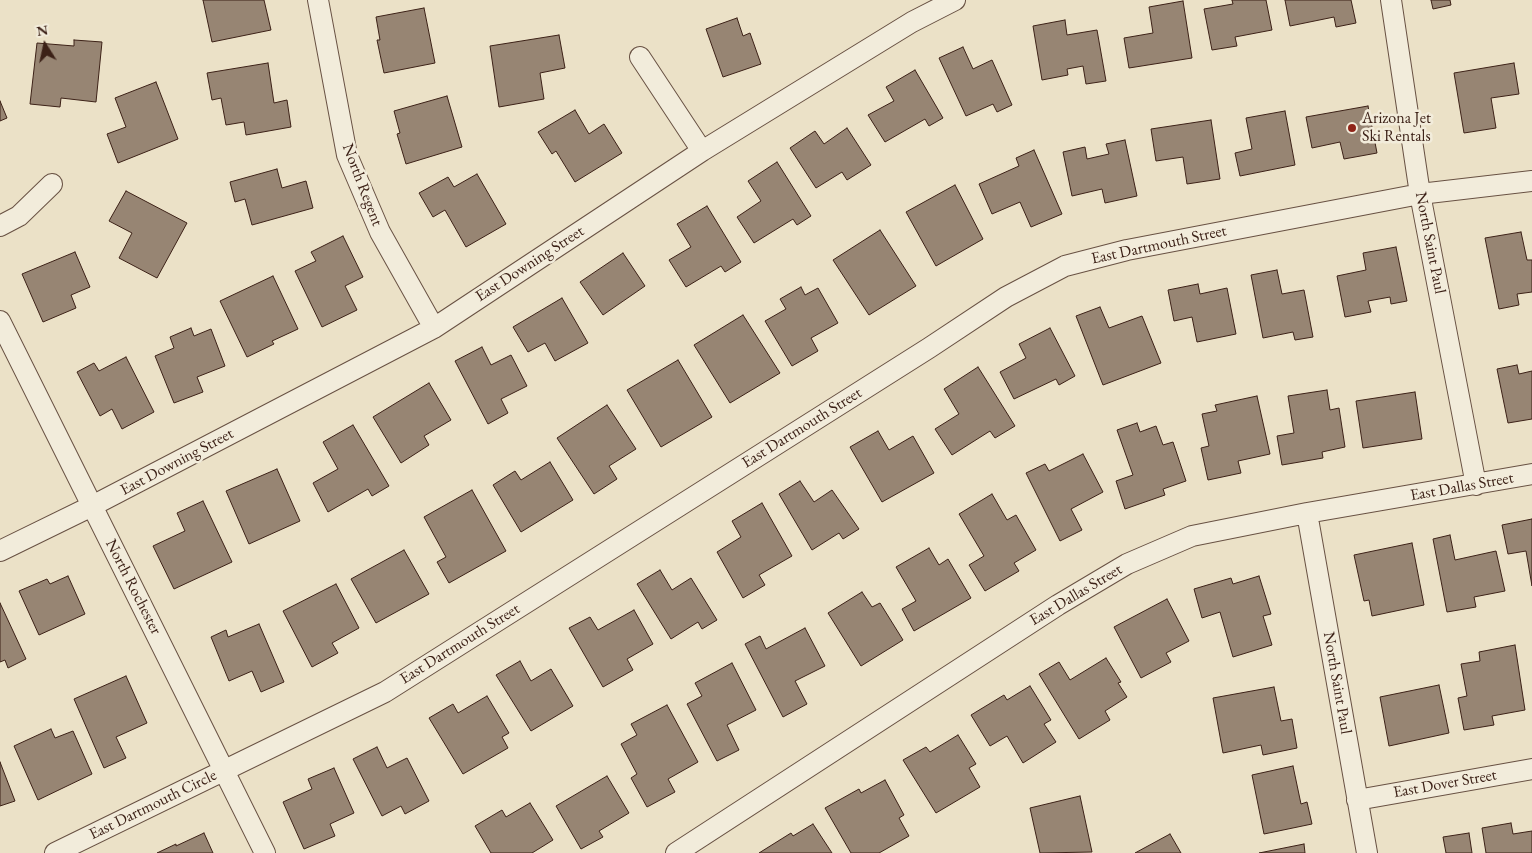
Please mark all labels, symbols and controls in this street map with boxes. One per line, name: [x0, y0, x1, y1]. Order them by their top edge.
north arrow: [20, 20, 70, 70]
text: N: [35, 20, 50, 40]
place label: Arizona Jet Ski Rentals: [1362, 109, 1431, 147]
marker: Arizona Jet Ski Rentals: [1346, 122, 1358, 134]
street label: North Regent: [337, 141, 387, 229]
street label: North Saint Paul: [1411, 190, 1449, 296]
street label: East Dartmouth Street: [1090, 221, 1228, 269]
street label: East Downing Street: [472, 222, 588, 306]
street label: East Dartmouth Street: [739, 383, 865, 473]
street label: East Downing Street: [117, 424, 237, 500]
street label: East Dallas Street: [1409, 468, 1515, 506]
street label: North Rochester: [101, 536, 165, 638]
street label: East Dallas Street: [1026, 560, 1126, 630]
street label: East Dartmouth Street: [397, 599, 523, 689]
street label: North Saint Paul: [1319, 630, 1355, 736]
street label: East Dover Street: [1392, 765, 1498, 803]
street label: East Dartmouth Circle: [86, 766, 220, 844]

